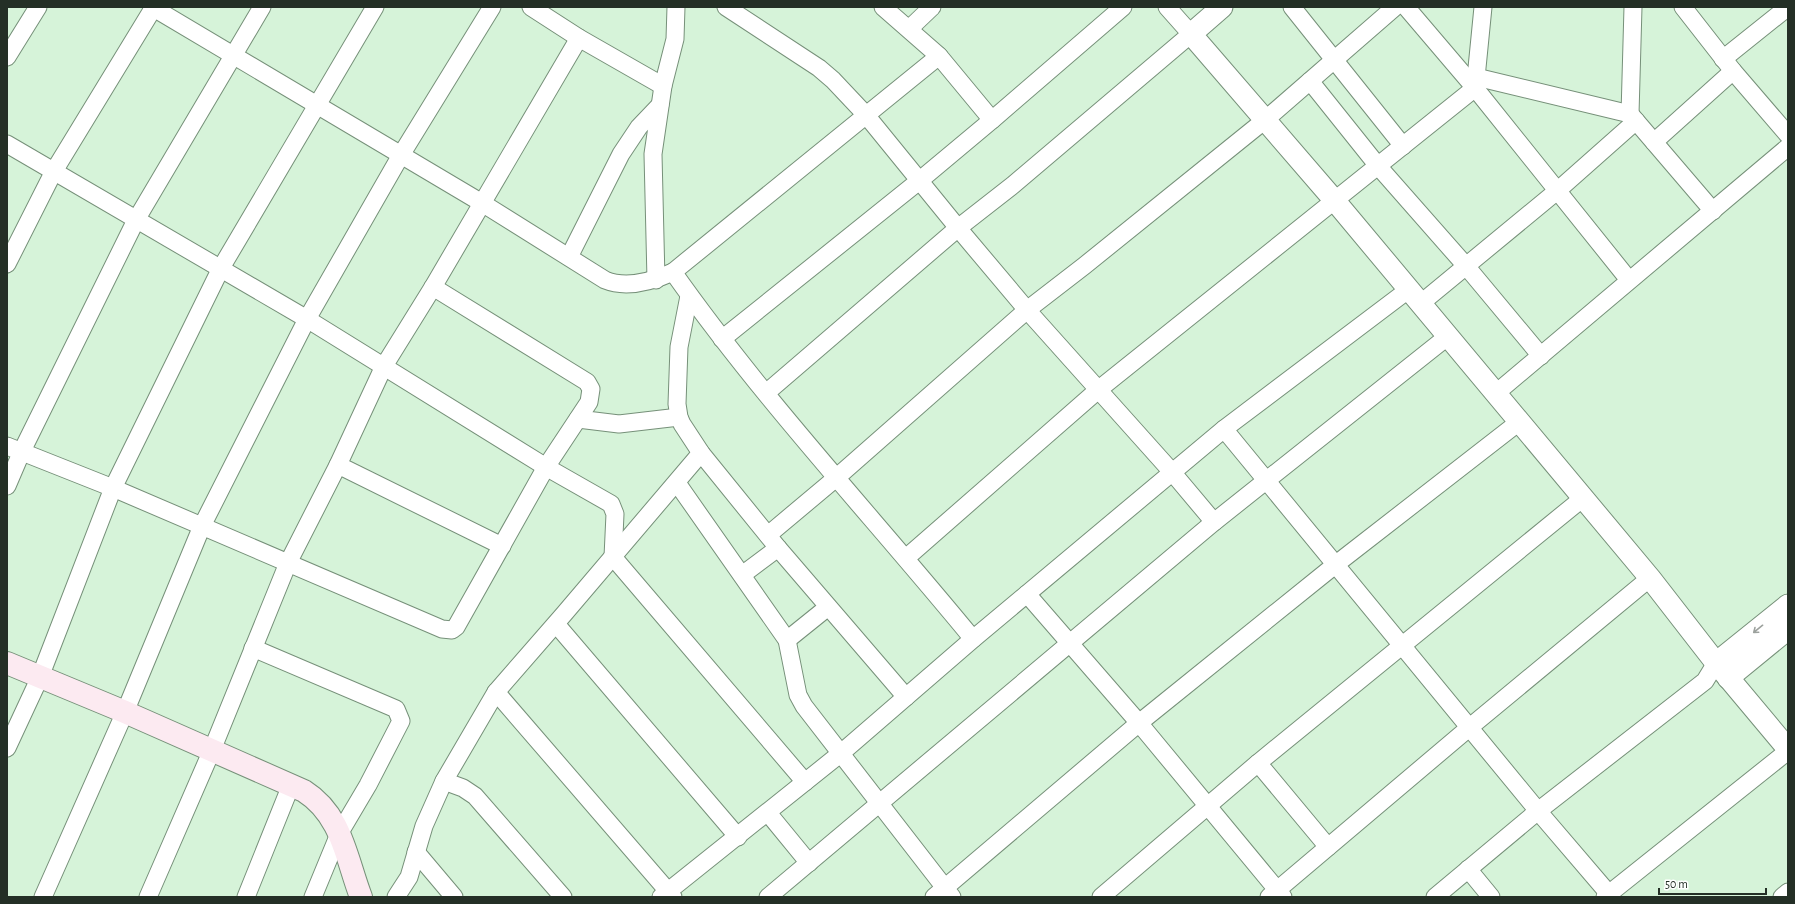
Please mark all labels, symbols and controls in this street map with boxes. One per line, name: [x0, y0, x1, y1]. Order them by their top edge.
one-way arrow: [1752, 625, 1763, 634]
scale bar: [1659, 870, 1766, 896]
text: 50 m: [1665, 878, 1688, 890]

